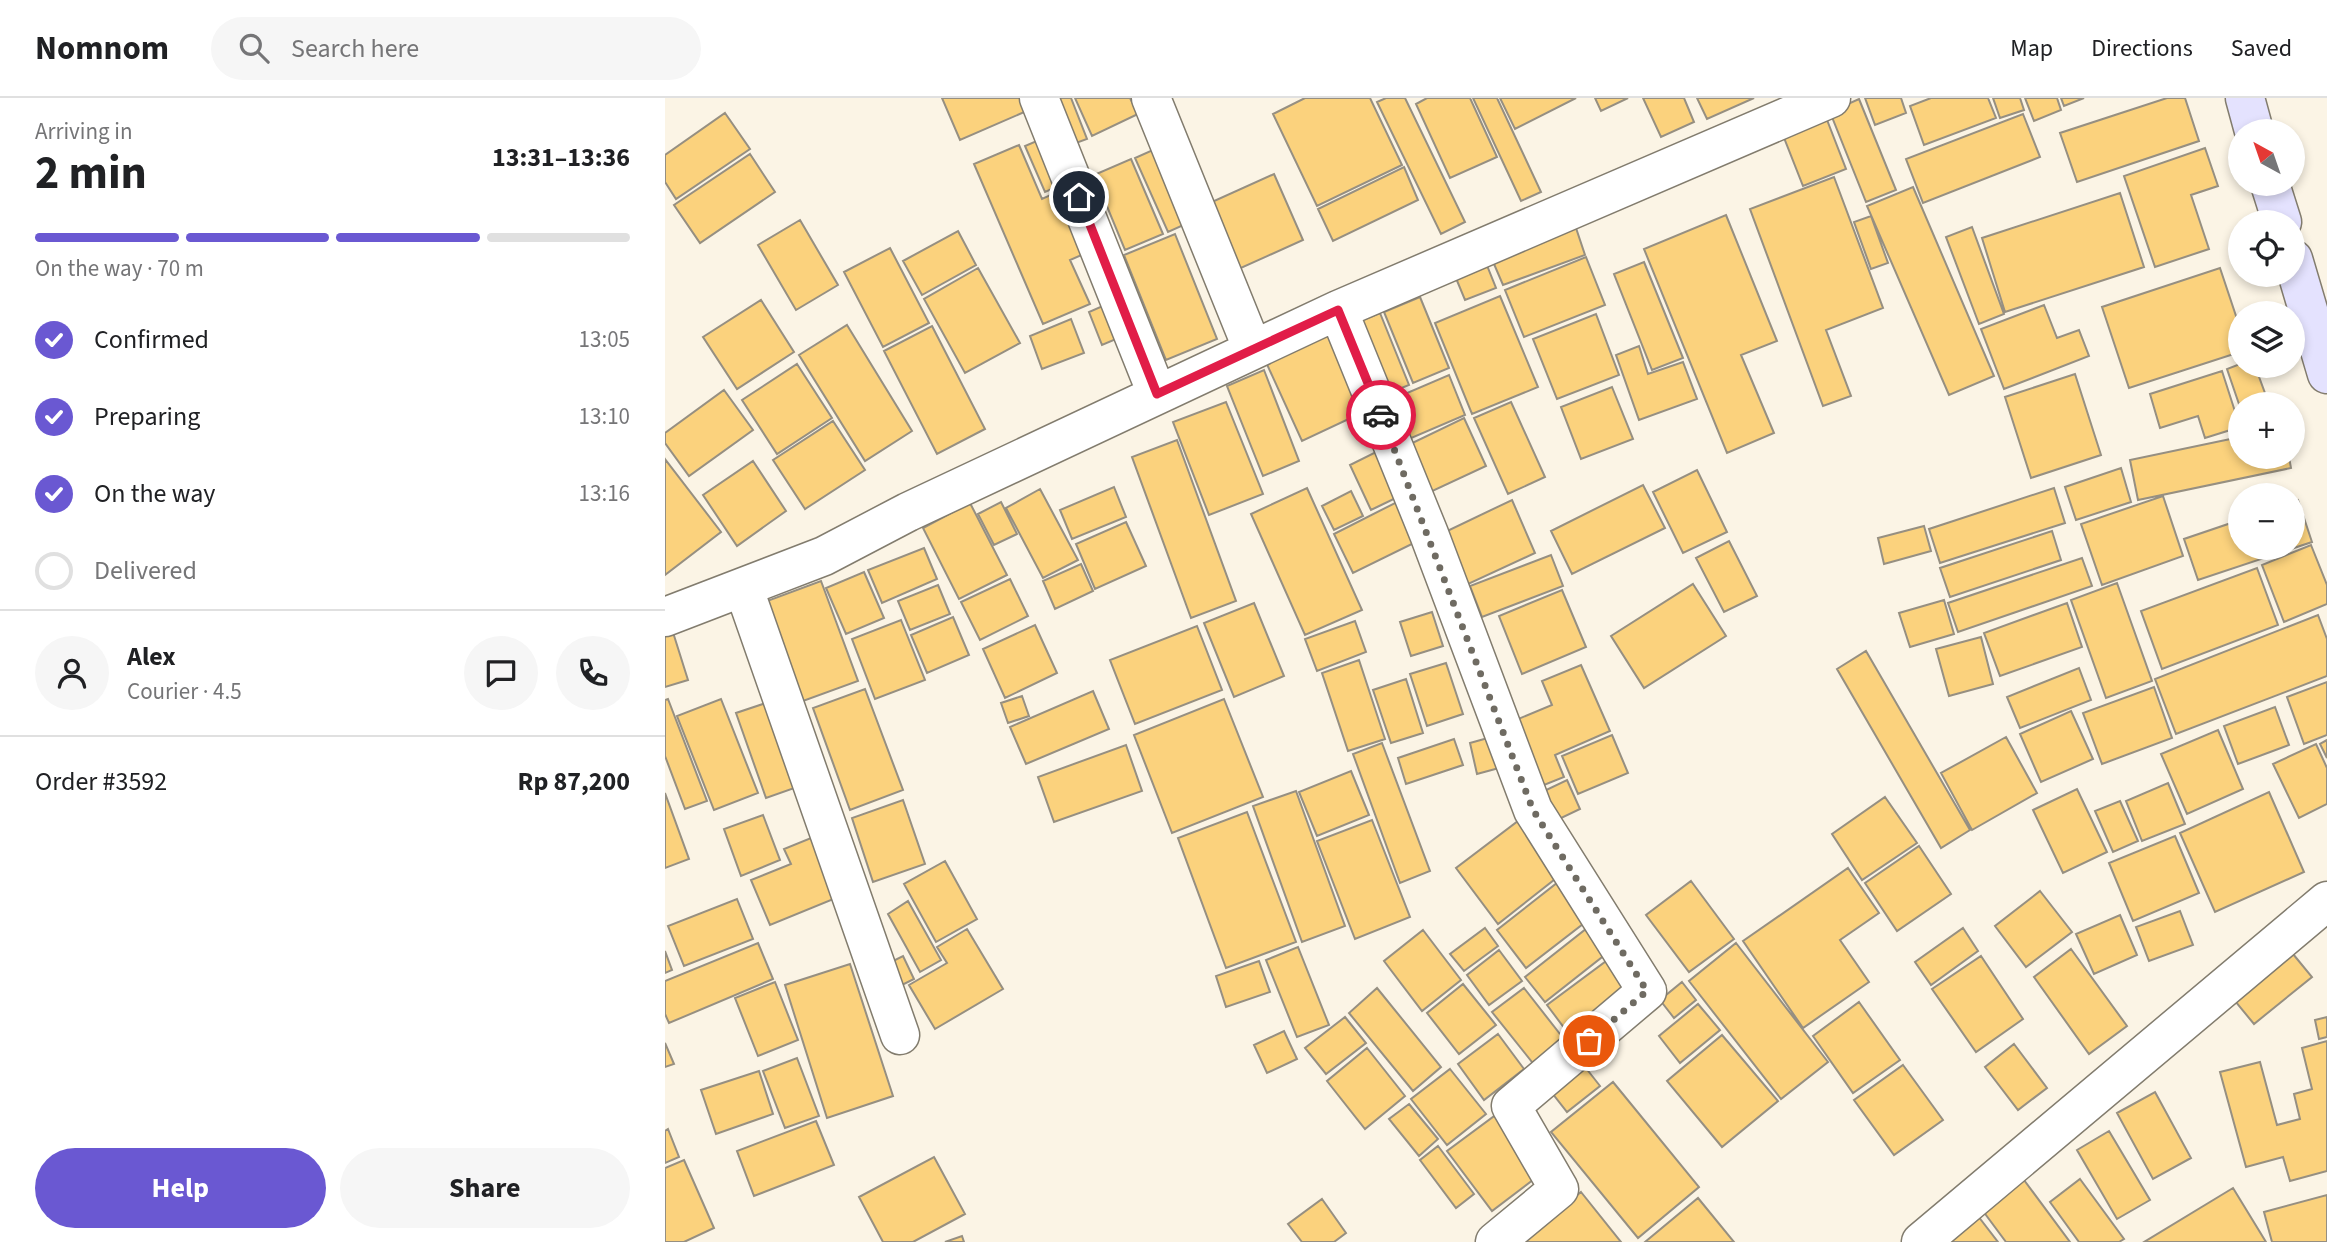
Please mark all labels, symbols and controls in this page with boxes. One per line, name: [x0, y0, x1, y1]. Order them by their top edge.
search box: [211, 17, 701, 80]
text: Nomnom: [35, 25, 169, 72]
icon: search: [235, 29, 273, 67]
text: Search here: [291, 30, 419, 67]
text: Map: [2010, 31, 2053, 66]
text: Directions: [2091, 31, 2193, 66]
text: Saved: [2231, 31, 2292, 66]
text: Arriving in: [35, 115, 133, 148]
north arrow: [2228, 119, 2305, 196]
map controls: [2228, 119, 2305, 560]
text: 13:31–13:36: [492, 139, 630, 176]
text: 2 min: [35, 141, 147, 206]
pin: [1049, 167, 1109, 227]
icon: home: [1060, 178, 1098, 216]
button: locate: [2228, 210, 2305, 287]
text: On the way · 70 m: [35, 252, 204, 285]
button: layers: [2228, 301, 2305, 378]
icon: check: [35, 321, 73, 359]
text: Confirmed: [94, 321, 209, 358]
text: 13:05: [579, 323, 630, 356]
courier: [1346, 380, 1416, 450]
button: +: [2228, 392, 2305, 469]
icon: car: [1362, 396, 1400, 434]
icon: check: [35, 398, 73, 436]
text: Preparing: [94, 398, 200, 435]
text: 13:10: [579, 400, 630, 433]
icon: check: [35, 475, 73, 513]
text: On the way: [94, 475, 215, 512]
text: 13:16: [579, 477, 630, 510]
button: −: [2228, 483, 2305, 560]
text: Delivered: [94, 552, 197, 589]
button: person: [35, 636, 109, 710]
button: chat: [464, 636, 538, 710]
button: phone: [556, 636, 630, 710]
text: Alex: [127, 638, 176, 675]
text: Courier · 4.5: [127, 675, 242, 708]
text: Order #3592: [35, 763, 167, 800]
text: Rp 87,200: [518, 763, 630, 800]
pin: [1559, 1011, 1619, 1071]
icon: bag: [1570, 1022, 1608, 1060]
button: Help: [35, 1148, 326, 1228]
button: Share: [340, 1148, 630, 1228]

